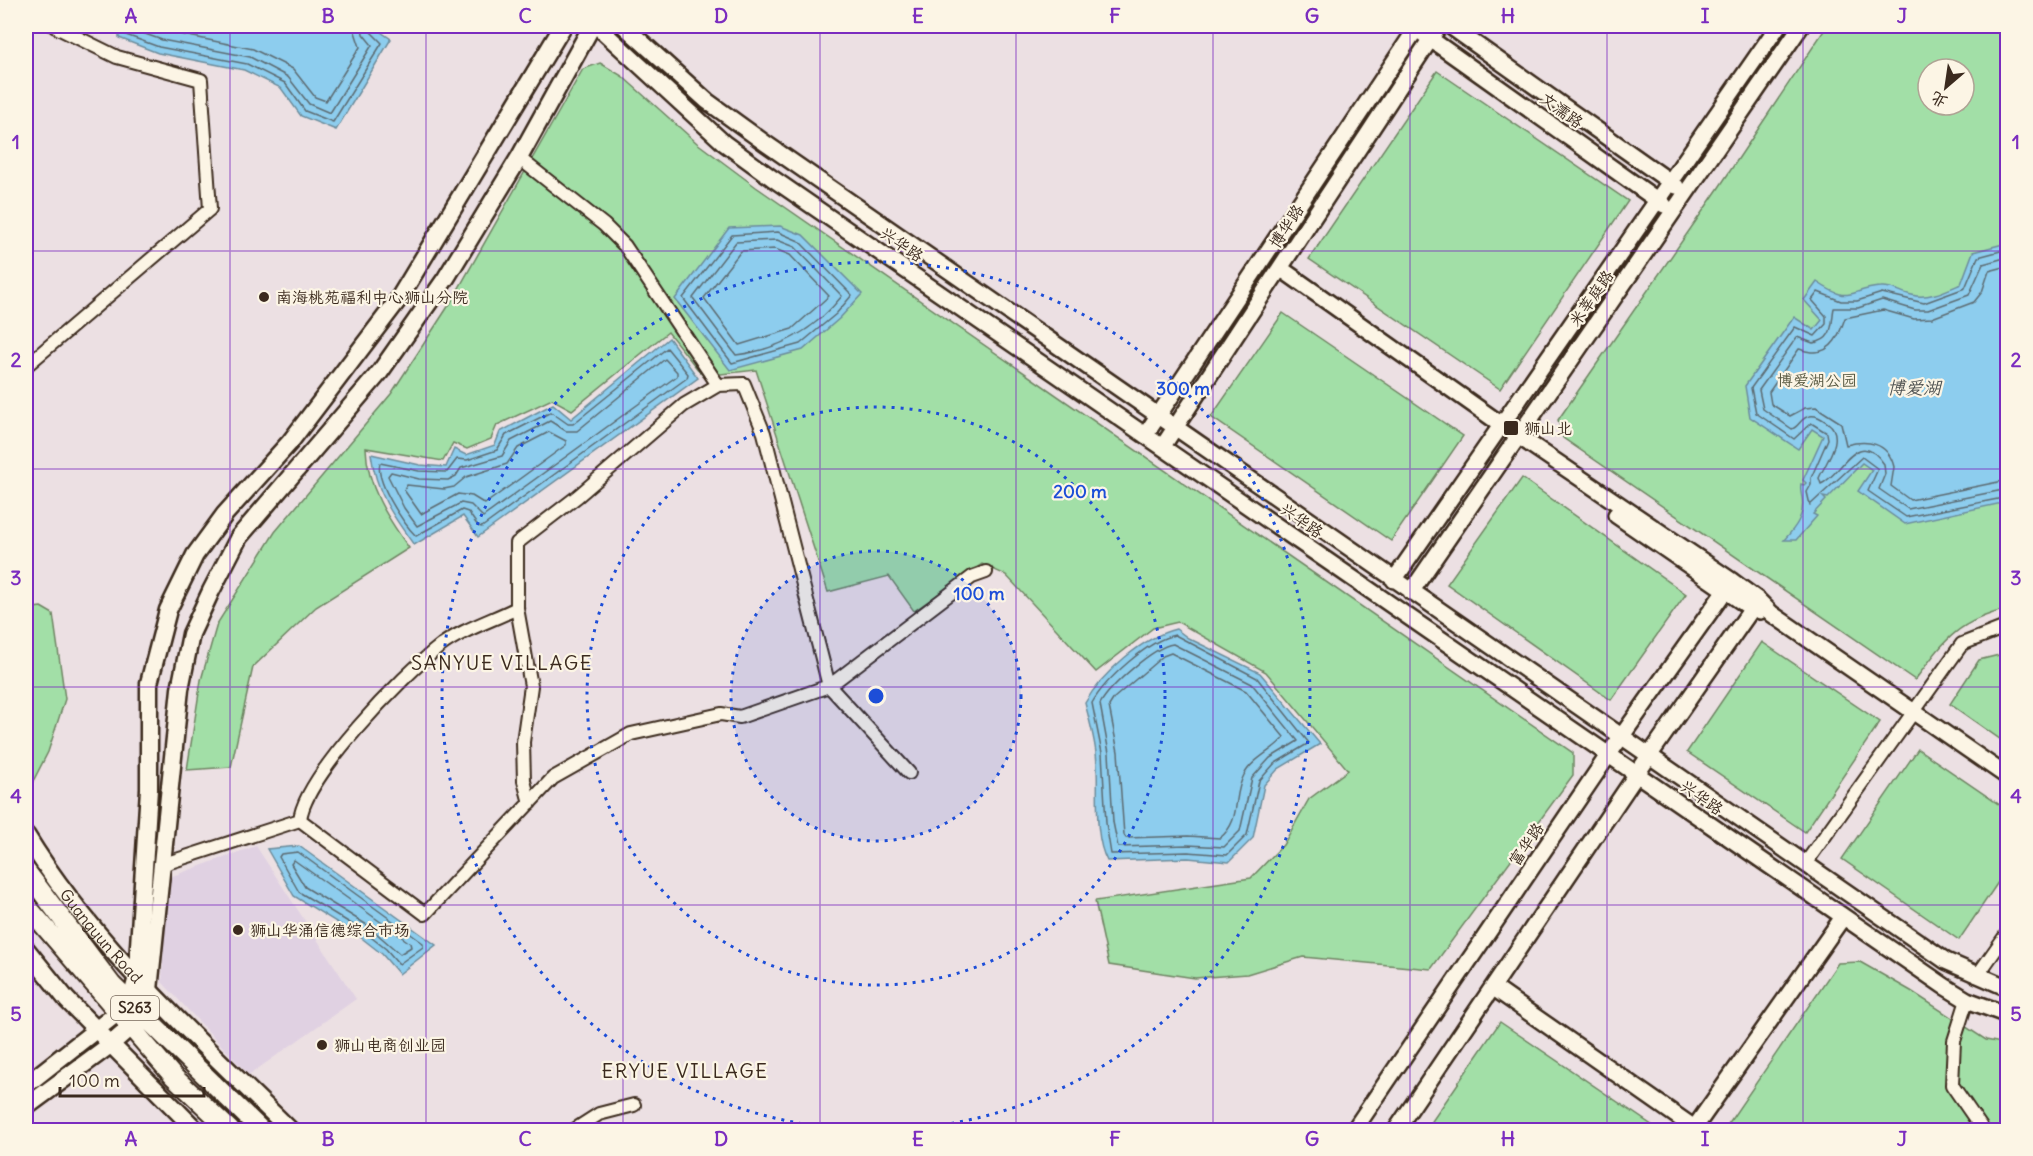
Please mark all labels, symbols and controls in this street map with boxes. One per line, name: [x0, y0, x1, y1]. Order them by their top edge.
text: A: [125, 3, 138, 28]
text: B: [321, 3, 335, 28]
text: C: [518, 3, 532, 28]
text: D: [714, 3, 728, 28]
text: E: [912, 3, 924, 28]
text: F: [1109, 3, 1121, 28]
text: G: [1305, 3, 1319, 28]
text: H: [1501, 3, 1515, 28]
text: I: [1701, 3, 1710, 28]
text: J: [1897, 3, 1908, 28]
north arrow: [1916, 57, 1976, 117]
text: 北: [1927, 87, 1951, 113]
street label: 文濡路: [1537, 88, 1587, 132]
text: 1: [12, 129, 20, 154]
text: 1: [2012, 129, 2020, 154]
street label: 博华路: [1265, 200, 1307, 252]
street label: 兴华路: [877, 222, 927, 266]
street label: 米莘庭路: [1564, 266, 1618, 330]
place label: 南海桃苑福利中心狮山分院: [276, 287, 468, 307]
marker: 南海桃苑福利中心狮山分院: [257, 290, 271, 304]
text: 2: [11, 347, 22, 372]
text: 2: [2011, 347, 2022, 372]
park label: 博爱湖公园: [1777, 370, 1857, 390]
water label: 博爱湖: [1887, 376, 1943, 399]
text: 300 m: [1156, 377, 1210, 400]
place label: 狮山北: [1524, 418, 1572, 438]
marker: 狮山北: [1502, 419, 1520, 437]
text: 200 m: [1053, 480, 1107, 503]
street label: 兴华路: [1277, 498, 1327, 542]
text: 3: [10, 565, 22, 590]
text: 3: [2010, 565, 2022, 590]
text: 100 m: [954, 582, 1005, 605]
district label: SANYUE VILLAGE: [411, 650, 593, 675]
centre of rings: [866, 686, 886, 706]
street label: 兴华路: [1677, 775, 1727, 819]
text: 4: [10, 783, 22, 808]
text: 4: [2010, 783, 2022, 808]
street label: 富华路: [1504, 819, 1548, 869]
street label: Guangyun Road: [56, 885, 147, 987]
place label: 狮山华涌信德综合市场: [250, 920, 410, 940]
marker: 狮山华涌信德综合市场: [231, 923, 245, 937]
road number: S263: [111, 996, 159, 1020]
text: 5: [10, 1001, 22, 1026]
text: 5: [2010, 1001, 2022, 1026]
place label: 狮山电商创业园: [334, 1035, 446, 1055]
marker: 狮山电商创业园: [315, 1038, 329, 1052]
district label: ERYUE VILLAGE: [601, 1058, 769, 1083]
scale bar: [60, 1060, 204, 1098]
text: 100 m: [69, 1069, 120, 1092]
text: A: [125, 1126, 138, 1151]
text: B: [321, 1126, 335, 1151]
text: C: [518, 1126, 532, 1151]
text: D: [714, 1126, 728, 1151]
text: E: [912, 1126, 924, 1151]
text: F: [1109, 1126, 1121, 1151]
text: G: [1305, 1126, 1319, 1151]
text: H: [1501, 1126, 1515, 1151]
text: I: [1701, 1126, 1710, 1151]
text: J: [1897, 1126, 1908, 1151]

